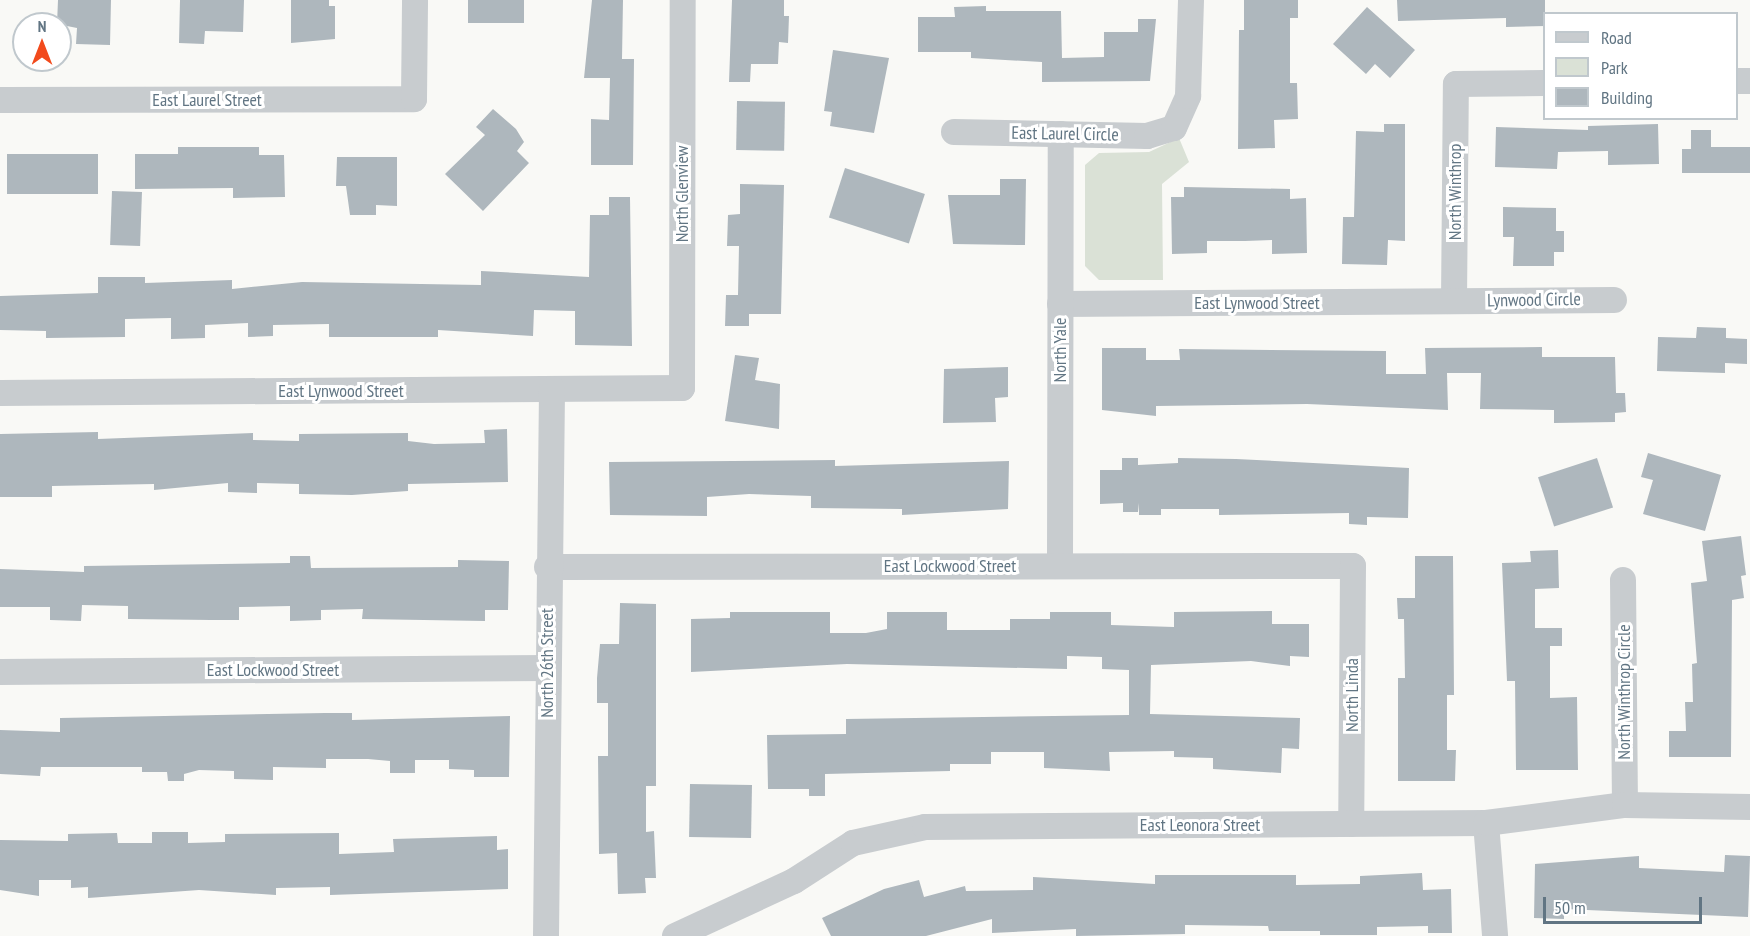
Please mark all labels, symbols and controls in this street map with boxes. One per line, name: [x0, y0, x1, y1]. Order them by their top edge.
north arrow: [12, 12, 72, 72]
legend: [1543, 12, 1738, 120]
text: N: [38, 16, 46, 36]
text: Road: [1601, 26, 1632, 49]
text: Park: [1601, 56, 1628, 79]
text: Building: [1601, 86, 1653, 109]
street label: East Laurel Street: [152, 89, 262, 111]
street label: East Laurel Circle: [1011, 122, 1119, 146]
street label: North Winthrop: [1444, 144, 1466, 240]
street label: North Glenview: [671, 146, 693, 242]
street label: Lynwood Circle: [1487, 288, 1581, 312]
street label: East Lynwood Street: [1194, 292, 1320, 314]
street label: North Yale: [1049, 317, 1071, 383]
street label: East Lynwood Street: [278, 380, 404, 402]
street label: East Lockwood Street: [884, 555, 1016, 577]
street label: North 26th Street: [536, 608, 558, 718]
street label: North Winthrop Circle: [1613, 624, 1635, 760]
street label: North Linda: [1341, 658, 1363, 732]
street label: East Lockwood Street: [207, 659, 339, 681]
street label: East Leonora Street: [1140, 814, 1260, 836]
scale bar: [1546, 885, 1705, 923]
text: 50 m: [1554, 896, 1586, 919]

